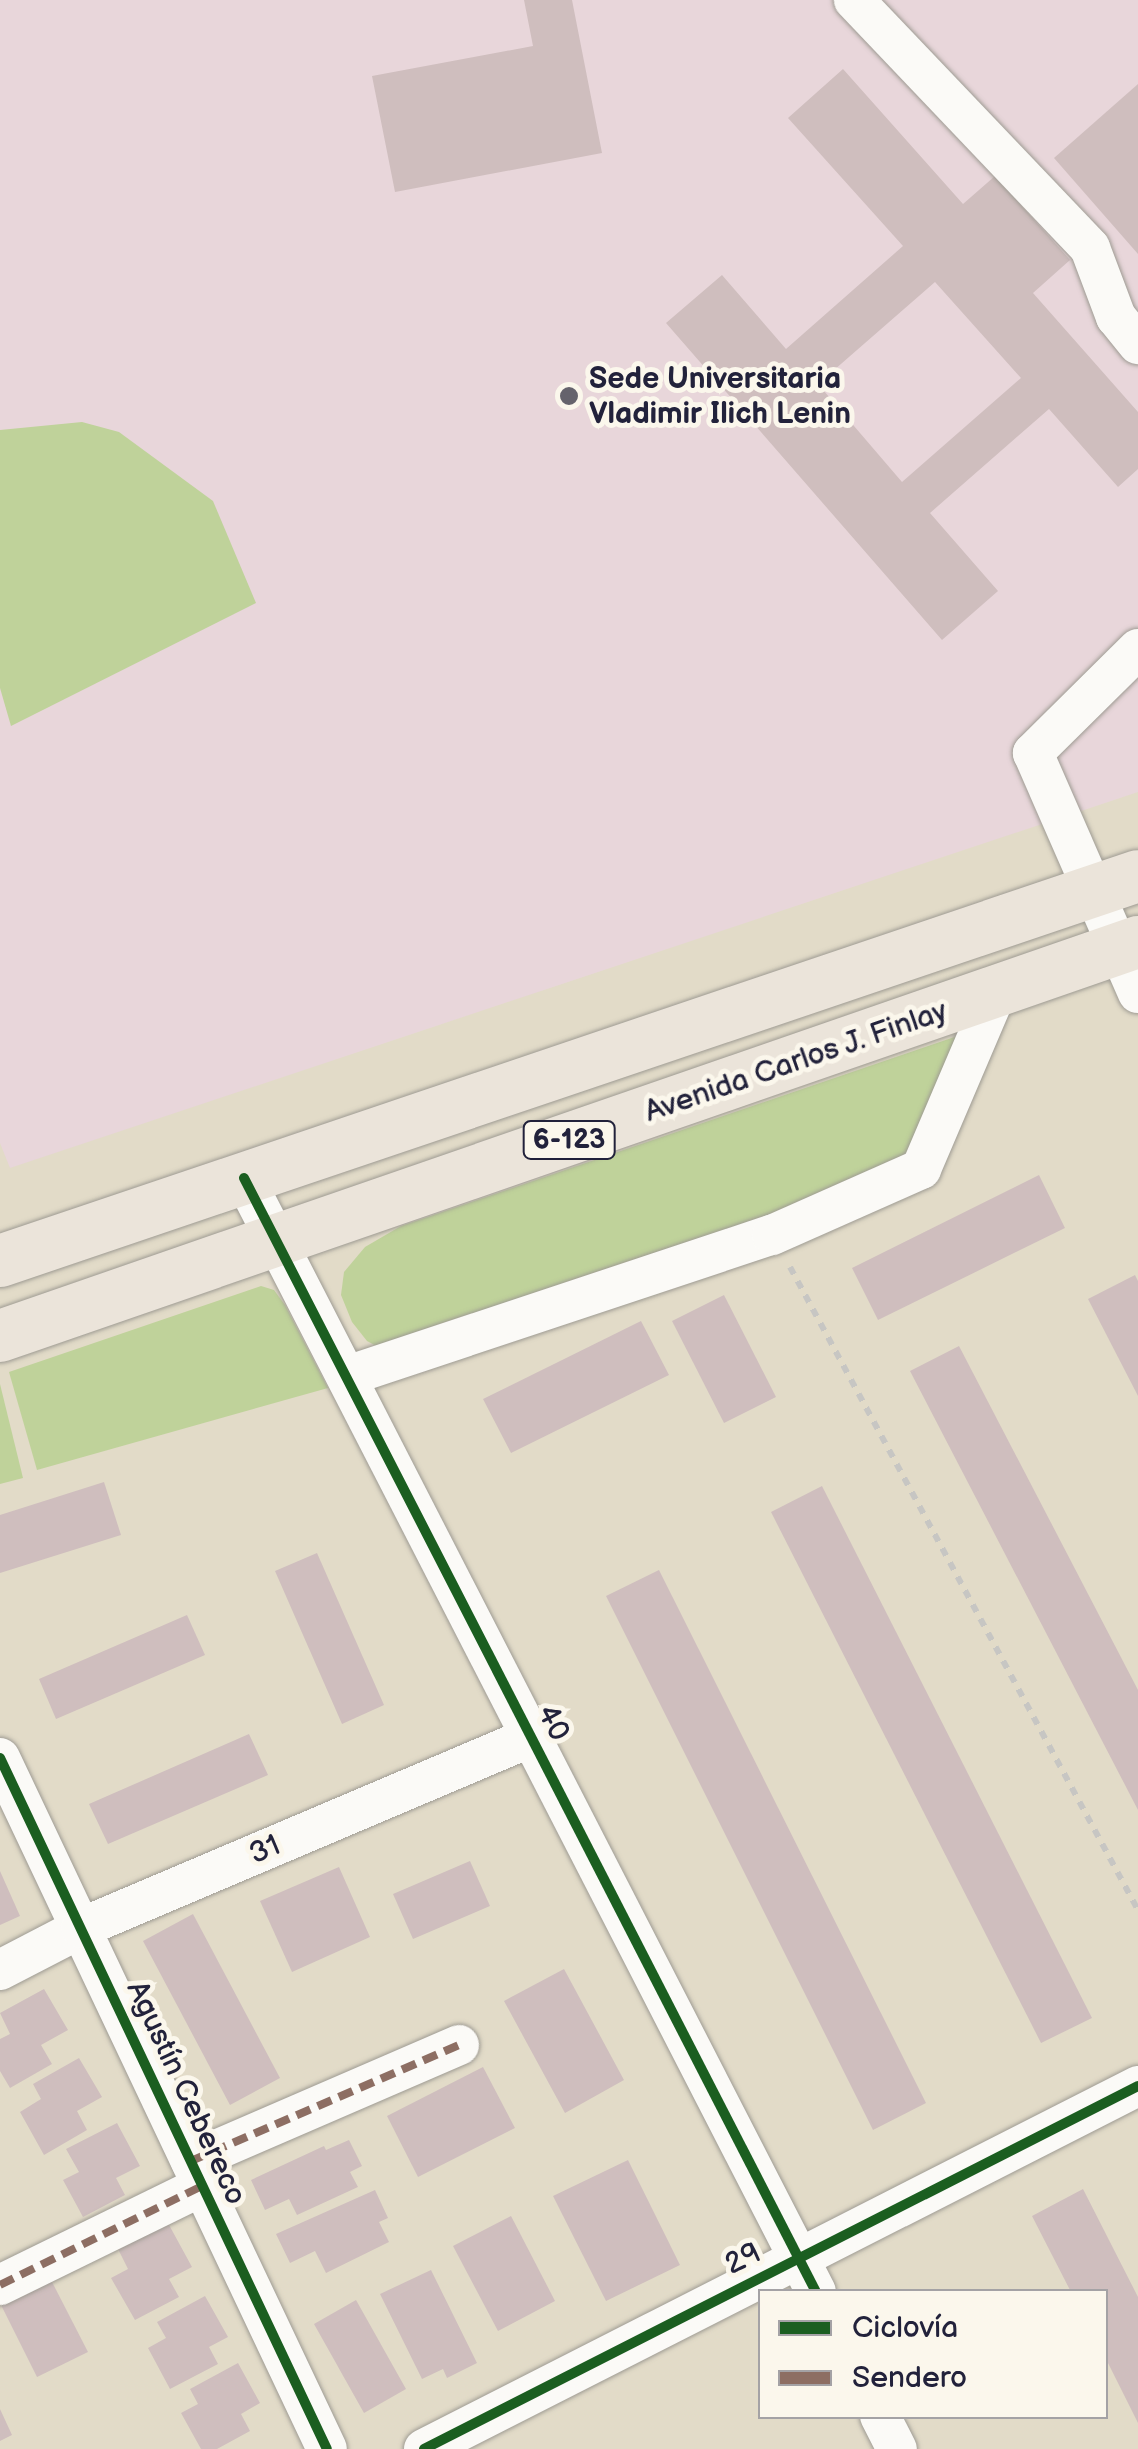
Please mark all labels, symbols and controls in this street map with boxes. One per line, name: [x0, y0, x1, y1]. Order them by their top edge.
place label: Sede Universitaria Vladimir Ilich Lenin: [589, 361, 851, 432]
marker: Sede Universitaria Vladimir Ilich Lenin: [558, 385, 580, 407]
street label: Avenida Carlos J. Finlay: [639, 993, 953, 1131]
road number: 6-123: [522, 1117, 616, 1163]
street label: 40: [529, 1699, 577, 1747]
street label: 31: [244, 1828, 286, 1872]
street label: Agustín Cebereco: [118, 1975, 254, 2211]
street label: 29: [719, 2235, 767, 2283]
legend: [758, 2289, 1108, 2419]
text: Ciclovía: [852, 2310, 958, 2346]
text: Sendero: [852, 2360, 967, 2396]

